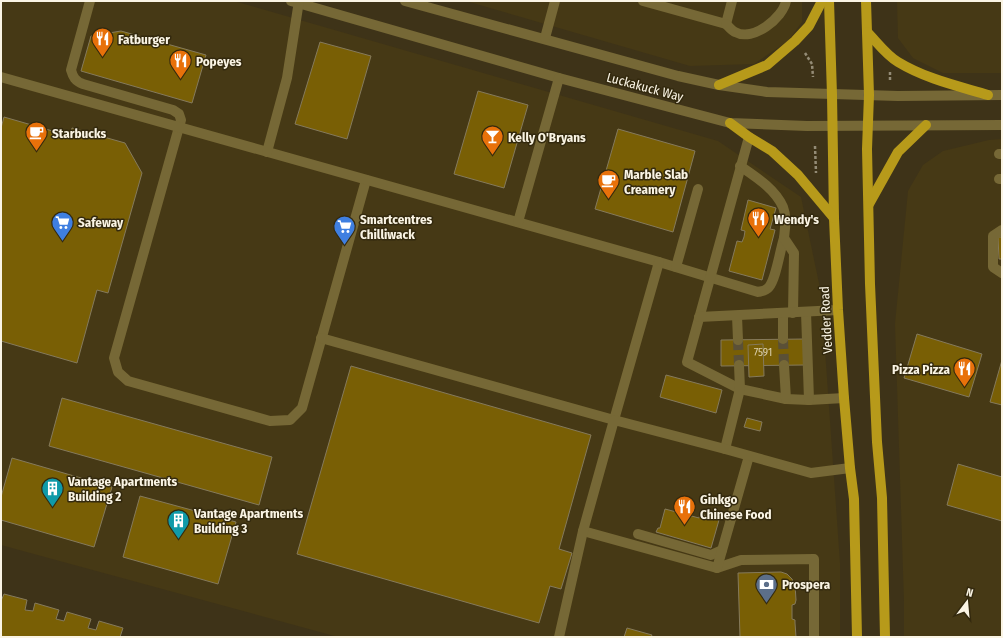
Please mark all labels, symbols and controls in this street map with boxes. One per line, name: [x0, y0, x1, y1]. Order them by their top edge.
restaurant icon: Fatburger: [89, 26, 115, 59]
place label: Fatburger: [118, 32, 170, 47]
restaurant icon: Popeyes: [167, 48, 193, 81]
place label: Popeyes: [196, 54, 242, 69]
street label: Luckakuck Way: [605, 70, 685, 105]
cafe icon: Starbucks: [23, 120, 49, 153]
bar icon: Kelly O'Bryans: [479, 124, 505, 157]
place label: Starbucks: [52, 126, 106, 141]
place label: Kelly O'Bryans: [508, 130, 586, 145]
place label: Marble Slab Creamery: [624, 167, 688, 197]
cafe icon: Marble Slab Creamery: [596, 168, 622, 201]
restaurant icon: Wendy's: [745, 206, 771, 239]
supermarket icon: Safeway: [49, 209, 75, 242]
place label: Smartcentres Chilliwack: [360, 212, 433, 242]
place label: Wendy's: [774, 212, 819, 227]
supermarket icon: Smartcentres Chilliwack: [331, 213, 357, 246]
place label: Safeway: [78, 215, 124, 230]
street label: Vedder Road: [817, 286, 835, 354]
house number: 7591: [754, 346, 772, 359]
restaurant icon: Pizza Pizza: [952, 356, 978, 389]
place label: Pizza Pizza: [892, 362, 951, 377]
place label: Vantage Apartments Building 2: [67, 474, 178, 504]
building icon: Vantage Apartments Building 2: [40, 475, 66, 508]
place label: Ginkgo Chinese Food: [700, 492, 772, 522]
restaurant icon: Ginkgo Chinese Food: [672, 493, 698, 526]
place label: Vantage Apartments Building 3: [193, 506, 304, 536]
building icon: Vantage Apartments Building 3: [166, 507, 192, 540]
bank icon: Prospera: [753, 571, 779, 604]
place label: Prospera: [782, 577, 831, 592]
north arrow: [947, 582, 987, 622]
text: N: [965, 586, 975, 600]

